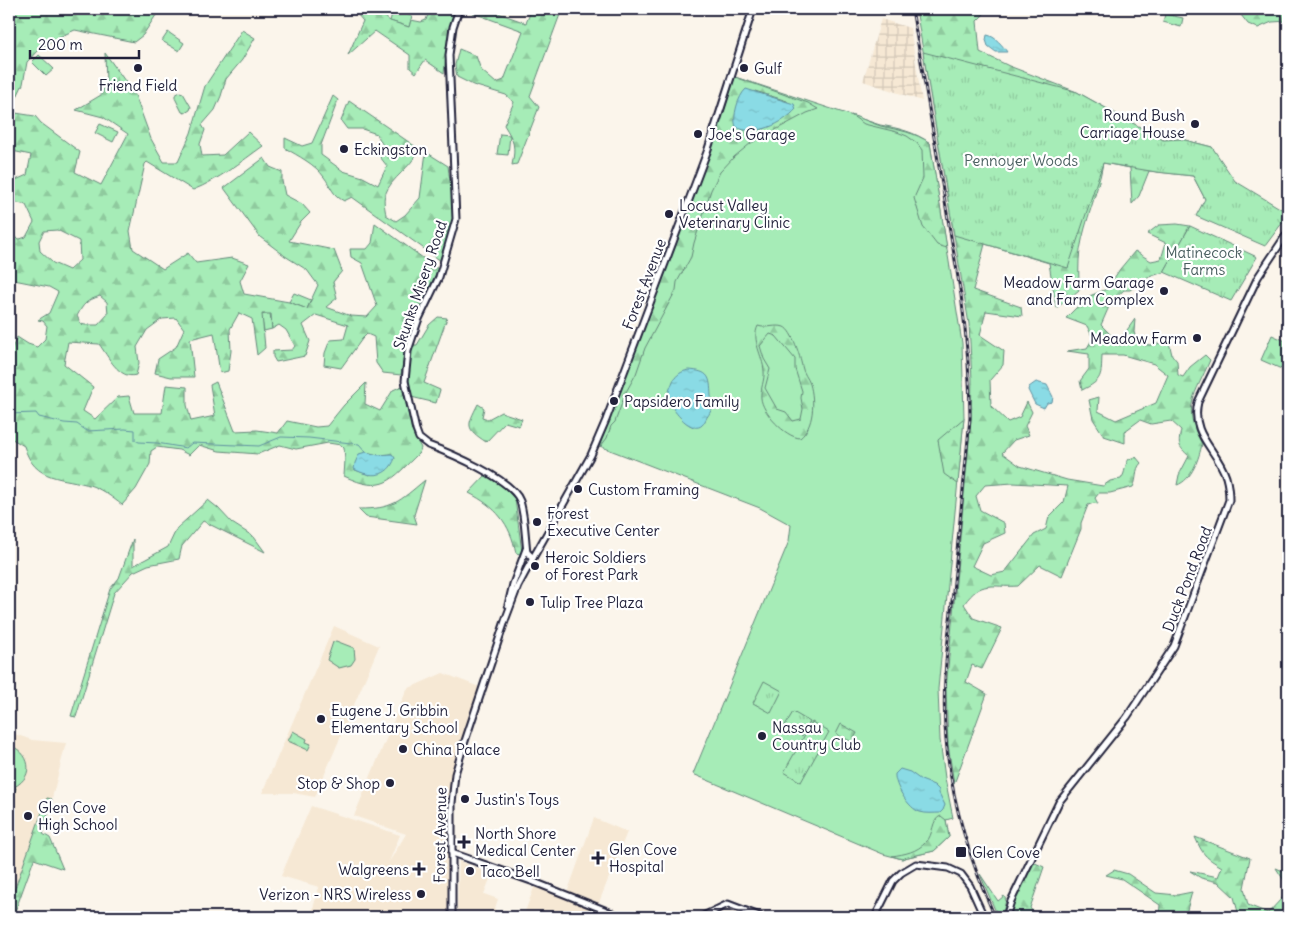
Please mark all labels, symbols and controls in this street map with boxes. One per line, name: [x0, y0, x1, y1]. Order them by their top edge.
scale bar: [30, 28, 139, 60]
text: 200 m: [38, 35, 83, 54]
place label: Gulf: [754, 59, 783, 78]
marker: Friend Field: [132, 62, 144, 74]
marker: Gulf: [738, 62, 750, 74]
place label: Friend Field: [99, 76, 177, 95]
place label: Round Bush Carriage House: [1080, 106, 1185, 142]
marker: Round Bush Carriage House: [1189, 118, 1201, 130]
place label: Joe's Garage: [708, 125, 796, 144]
marker: Joe's Garage: [692, 128, 704, 140]
place label: Eckingston: [354, 140, 428, 159]
marker: Eckingston: [338, 143, 350, 155]
park label: Pennoyer Woods: [964, 151, 1078, 170]
place label: Locust Valley Veterinary Clinic: [679, 196, 790, 232]
marker: Locust Valley Veterinary Clinic: [663, 208, 675, 220]
street label: Skunks Misery Road: [389, 218, 451, 352]
street label: Forest Avenue: [618, 236, 670, 332]
park label: Matinecock Farms: [1165, 243, 1243, 279]
place label: Meadow Farm Garage and Farm Complex: [1003, 273, 1155, 309]
marker: Meadow Farm Garage and Farm Complex: [1158, 285, 1170, 297]
place label: Meadow Farm: [1090, 329, 1187, 348]
marker: Meadow Farm: [1191, 332, 1203, 344]
place label: Papsidero Family: [624, 392, 740, 411]
marker: Papsidero Family: [608, 395, 620, 407]
place label: Custom Framing: [588, 480, 699, 499]
marker: Custom Framing: [572, 483, 584, 495]
place label: Forest Executive Center: [547, 504, 660, 540]
marker: Forest Executive Center: [531, 516, 543, 528]
street label: Duck Pond Road: [1158, 523, 1216, 634]
place label: Heroic Soldiers of Forest Park: [545, 548, 646, 584]
marker: Heroic Soldiers of Forest Park: [529, 560, 541, 572]
place label: Tulip Tree Plaza: [540, 593, 644, 612]
marker: Tulip Tree Plaza: [524, 596, 536, 608]
place label: Eugene J. Gribbin Elementary School: [331, 701, 458, 737]
marker: Eugene J. Gribbin Elementary School: [315, 713, 327, 725]
place label: Nassau Country Club: [772, 718, 861, 754]
marker: Nassau Country Club: [756, 730, 768, 742]
place label: China Palace: [413, 740, 500, 759]
marker: China Palace: [397, 743, 409, 755]
place label: Stop & Shop: [297, 774, 380, 793]
marker: Stop & Shop: [384, 777, 396, 789]
street label: Forest Avenue: [430, 787, 450, 883]
place label: Justin's Toys: [475, 790, 559, 809]
marker: Justin's Toys: [459, 793, 471, 805]
place label: Glen Cove High School: [38, 798, 118, 834]
marker: Glen Cove High School: [22, 810, 34, 822]
place label: North Shore Medical Center: [475, 824, 576, 860]
marker: North Shore Medical Center: [457, 835, 471, 849]
place label: Glen Cove Hospital: [609, 840, 677, 876]
place label: Glen Cove: [972, 843, 1040, 862]
marker: Glen Cove: [954, 845, 968, 859]
marker: Glen Cove Hospital: [591, 851, 605, 865]
place label: Walgreens: [338, 860, 409, 879]
place label: Taco Bell: [480, 862, 540, 881]
marker: Walgreens: [413, 863, 425, 875]
marker: Taco Bell: [464, 865, 476, 877]
place label: Verizon - NRS Wireless: [259, 885, 411, 904]
marker: Verizon - NRS Wireless: [415, 888, 427, 900]

